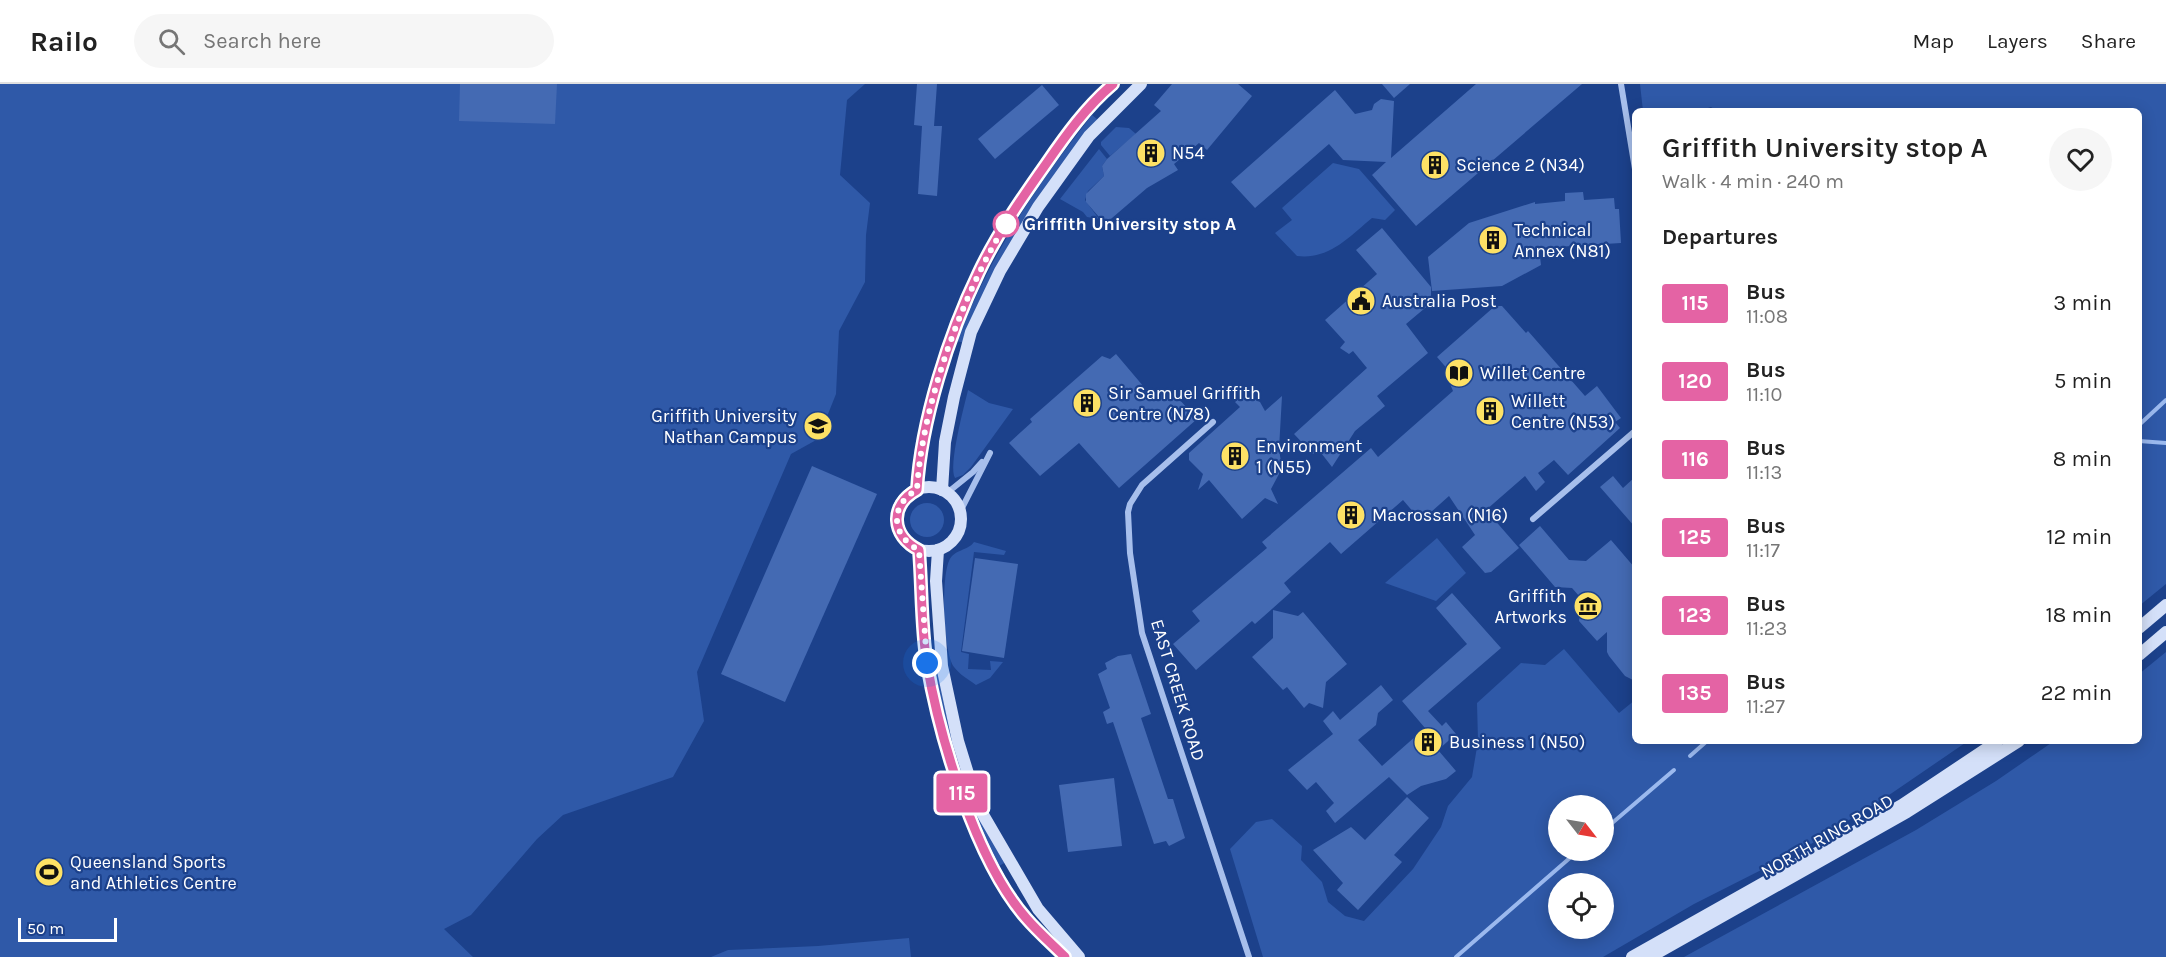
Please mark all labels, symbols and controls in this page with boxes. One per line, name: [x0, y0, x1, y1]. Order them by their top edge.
search box: [134, 14, 554, 68]
text: Railo: [30, 25, 98, 58]
icon: search: [155, 25, 188, 58]
text: Search here: [203, 28, 321, 54]
text: Map: [1912, 29, 1954, 53]
text: Layers: [1987, 29, 2048, 53]
text: Share: [2081, 29, 2136, 53]
button: heart: [2049, 128, 2112, 191]
text: Griffith University stop A: [1662, 131, 1988, 164]
building icon: N54: [1135, 137, 1167, 169]
place label: N54: [1172, 142, 1205, 164]
building icon: Science 2 (N34): [1419, 149, 1451, 181]
place label: Science 2 (N34): [1456, 154, 1585, 176]
text: Walk · 4 min · 240 m: [1662, 170, 1844, 193]
marker: Griffith University stop A: [993, 211, 1019, 237]
place label: Griffith University stop A: [1024, 213, 1236, 235]
place label: Technical Annex (N81): [1514, 219, 1611, 262]
building icon: Technical Annex (N81): [1477, 224, 1509, 256]
text: Departures: [1662, 224, 1778, 250]
text: Bus: [1746, 279, 1786, 305]
public building icon: Australia Post: [1345, 285, 1377, 317]
place label: Australia Post: [1382, 290, 1497, 312]
text: 3 min: [2053, 290, 2112, 316]
text: 115: [1681, 291, 1709, 315]
text: 11:08: [1746, 305, 1788, 328]
library icon: Willet Centre: [1443, 357, 1475, 389]
text: Bus: [1746, 357, 1786, 383]
place label: Willet Centre: [1480, 362, 1585, 384]
text: 5 min: [2054, 368, 2112, 394]
text: 120: [1678, 369, 1712, 393]
place label: Sir Samuel Griffith Centre (N78): [1108, 382, 1261, 425]
text: 11:10: [1746, 383, 1782, 406]
building icon: Sir Samuel Griffith Centre (N78): [1071, 387, 1103, 419]
place label: Willett Centre (N53): [1511, 390, 1615, 433]
building icon: Willett Centre (N53): [1474, 395, 1506, 427]
place label: Griffith University Nathan Campus: [651, 405, 798, 448]
school or university icon: Griffith University Nathan Campus: [802, 410, 834, 442]
place label: Environment 1 (N55): [1256, 435, 1363, 478]
text: Bus: [1746, 435, 1786, 461]
building icon: Environment 1 (N55): [1219, 440, 1251, 472]
text: 8 min: [2053, 446, 2112, 472]
text: 116: [1681, 447, 1709, 471]
text: 11:13: [1746, 461, 1782, 484]
building icon: Macrossan (N16): [1335, 499, 1367, 531]
place label: Macrossan (N16): [1372, 504, 1508, 526]
text: Bus: [1746, 513, 1786, 539]
text: 12 min: [2046, 524, 2112, 550]
text: 125: [1679, 525, 1711, 549]
text: 11:17: [1746, 539, 1780, 562]
place label: Griffith Artworks: [1494, 585, 1567, 628]
museum icon: Griffith Artworks: [1572, 590, 1604, 622]
text: Bus: [1746, 591, 1786, 617]
text: 18 min: [2046, 602, 2112, 628]
text: 123: [1678, 603, 1712, 627]
street label: EAST CREEK ROAD: [1146, 616, 1210, 764]
text: 11:23: [1746, 617, 1787, 640]
your location: [912, 648, 942, 678]
text: Bus: [1746, 669, 1786, 695]
text: 22 min: [2041, 680, 2112, 706]
text: 135: [1679, 681, 1711, 705]
text: 11:27: [1746, 695, 1785, 718]
building icon: Business 1 (N50): [1412, 726, 1444, 758]
place label: Business 1 (N50): [1449, 731, 1585, 753]
line badge: 115: [928, 774, 996, 812]
text: 115: [948, 781, 976, 805]
street label: NORTH RING ROAD: [1757, 789, 1897, 883]
north arrow: [1548, 795, 1614, 861]
map controls: [1548, 795, 1614, 939]
place label: Queensland Sports and Athletics Centre: [70, 851, 237, 894]
sports icon: Queensland Sports and Athletics Centre: [33, 856, 65, 888]
button: locate: [1548, 873, 1614, 939]
scale bar: [18, 915, 117, 942]
text: 50 m: [27, 919, 64, 938]

